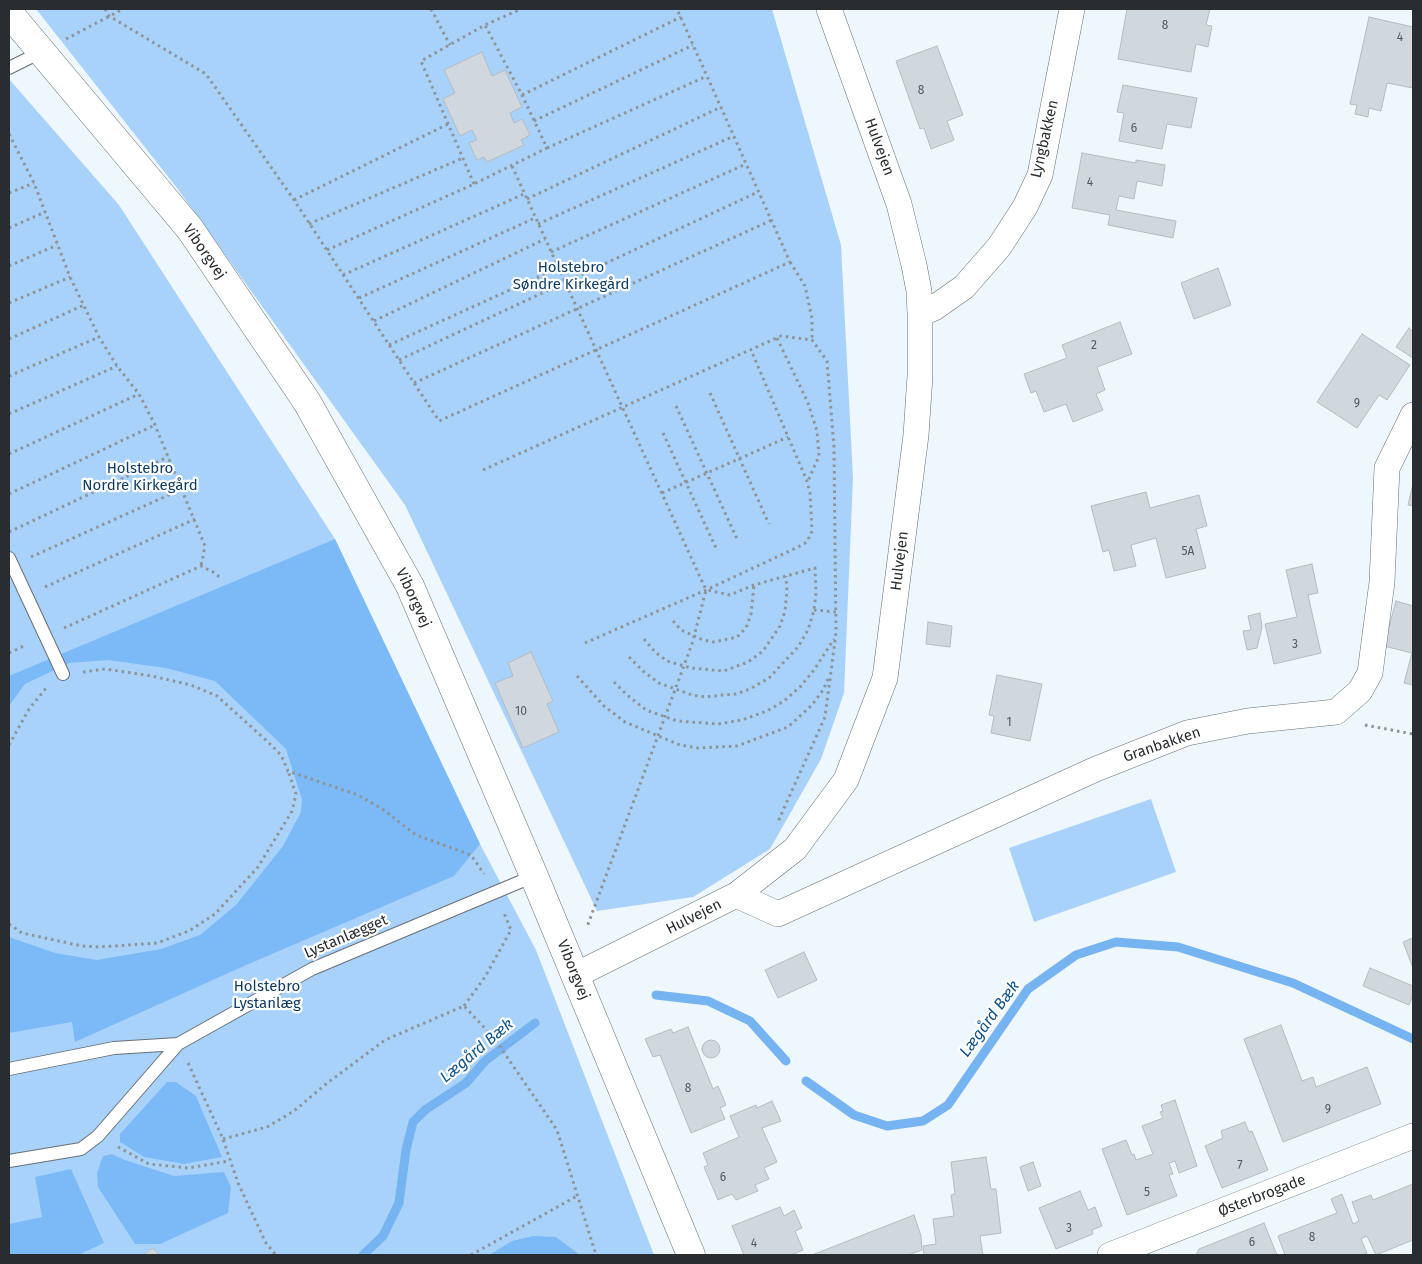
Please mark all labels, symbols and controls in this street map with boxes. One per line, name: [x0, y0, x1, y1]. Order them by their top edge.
house number: 8: [1162, 19, 1168, 33]
house number: 4: [1397, 31, 1403, 45]
house number: 8: [918, 84, 924, 98]
street label: Lyngbakken: [1027, 98, 1063, 180]
street label: Hulvejen: [860, 116, 898, 178]
house number: 6: [1131, 122, 1137, 136]
house number: 4: [1087, 176, 1093, 190]
street label: Viborgvej: [178, 221, 230, 283]
park label: Holstebro Søndre Kirkegård: [513, 259, 629, 294]
house number: 2: [1091, 339, 1097, 353]
house number: 9: [1354, 397, 1360, 411]
park label: Holstebro Nordre Kirkegård: [82, 460, 198, 495]
street label: Hulvejen: [887, 530, 913, 592]
house number: 5A: [1182, 545, 1194, 559]
street label: Viborgvej: [391, 566, 435, 630]
house number: 3: [1292, 638, 1298, 652]
house number: 10: [515, 705, 527, 719]
house number: 1: [1006, 716, 1012, 730]
street label: Granbakken: [1121, 723, 1203, 767]
street label: Hulvejen: [663, 895, 725, 939]
street label: Lystanlægget: [302, 911, 390, 963]
street label: Viborgvej: [553, 937, 593, 1003]
water label: Lægård Bæk: [956, 977, 1024, 1061]
park label: Holstebro Lystanlæg: [233, 978, 301, 1013]
water label: Lægård Bæk: [436, 1015, 518, 1087]
house number: 8: [685, 1082, 691, 1096]
house number: 9: [1325, 1103, 1331, 1117]
house number: 7: [1237, 1159, 1243, 1173]
house number: 6: [720, 1171, 726, 1185]
street label: Østerbrogade: [1216, 1171, 1308, 1221]
house number: 5: [1144, 1186, 1150, 1200]
house number: 3: [1066, 1222, 1072, 1236]
house number: 8: [1309, 1231, 1315, 1245]
house number: 6: [1249, 1236, 1255, 1250]
house number: 4: [751, 1237, 757, 1251]

